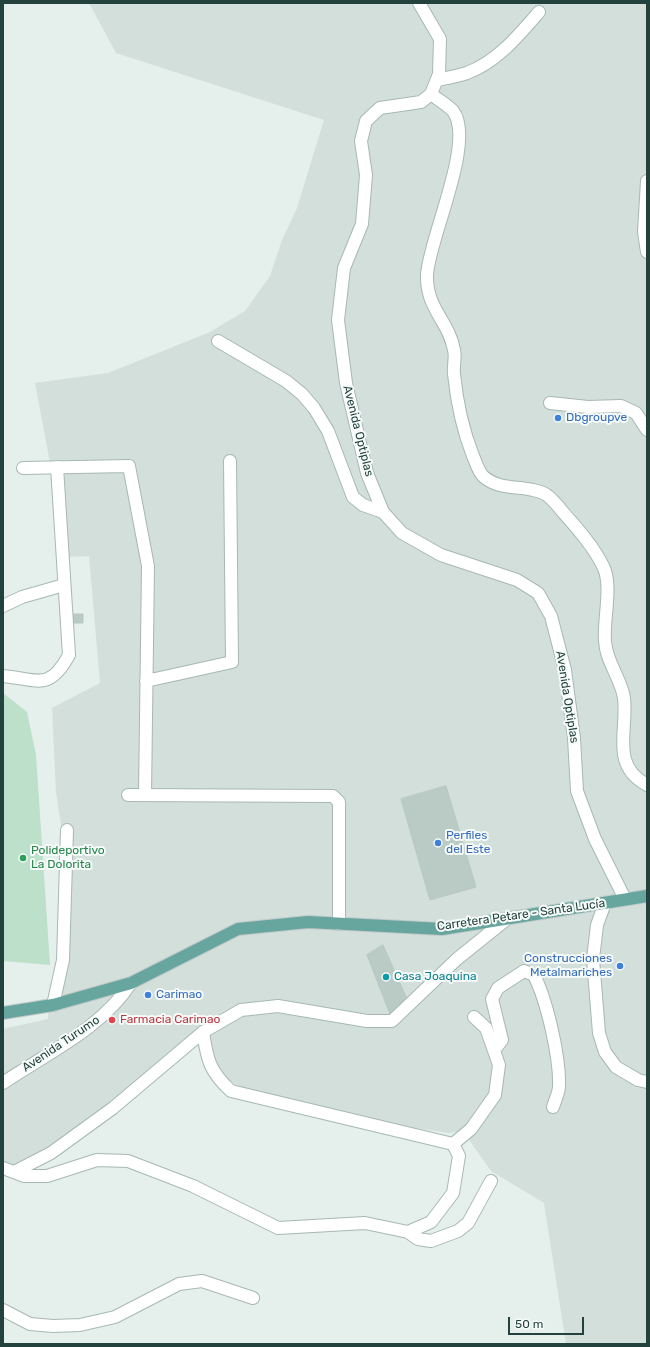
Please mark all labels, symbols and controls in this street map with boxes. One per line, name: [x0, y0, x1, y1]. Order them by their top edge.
street label: Avenida Optiplas: [340, 384, 376, 478]
place label: Dbgroupve: [566, 411, 627, 425]
marker: Dbgroupve: [553, 413, 563, 423]
street label: Avenida Optiplas: [553, 650, 581, 744]
place label: Perfiles del Este: [446, 829, 491, 857]
marker: Perfiles del Este: [433, 838, 443, 848]
place label: Polideportivo La Dolorita: [31, 844, 105, 872]
marker: Polideportivo La Dolorita: [18, 853, 28, 863]
street label: Carretera Petare - Santa Lucía: [436, 896, 606, 934]
place label: Construcciones Metalmariches: [524, 952, 612, 980]
marker: Construcciones Metalmariches: [615, 961, 625, 971]
place label: Casa Joaquina: [394, 970, 477, 984]
marker: Casa Joaquina: [381, 972, 391, 982]
place label: Carimao: [156, 988, 202, 1002]
marker: Carimao: [143, 990, 153, 1000]
street label: Avenida Turumo: [20, 1013, 102, 1075]
place label: Farmacia Carimao: [120, 1013, 220, 1027]
marker: Farmacia Carimao: [107, 1015, 117, 1025]
scale bar: [510, 1309, 586, 1335]
text: 50 m: [515, 1317, 543, 1331]

